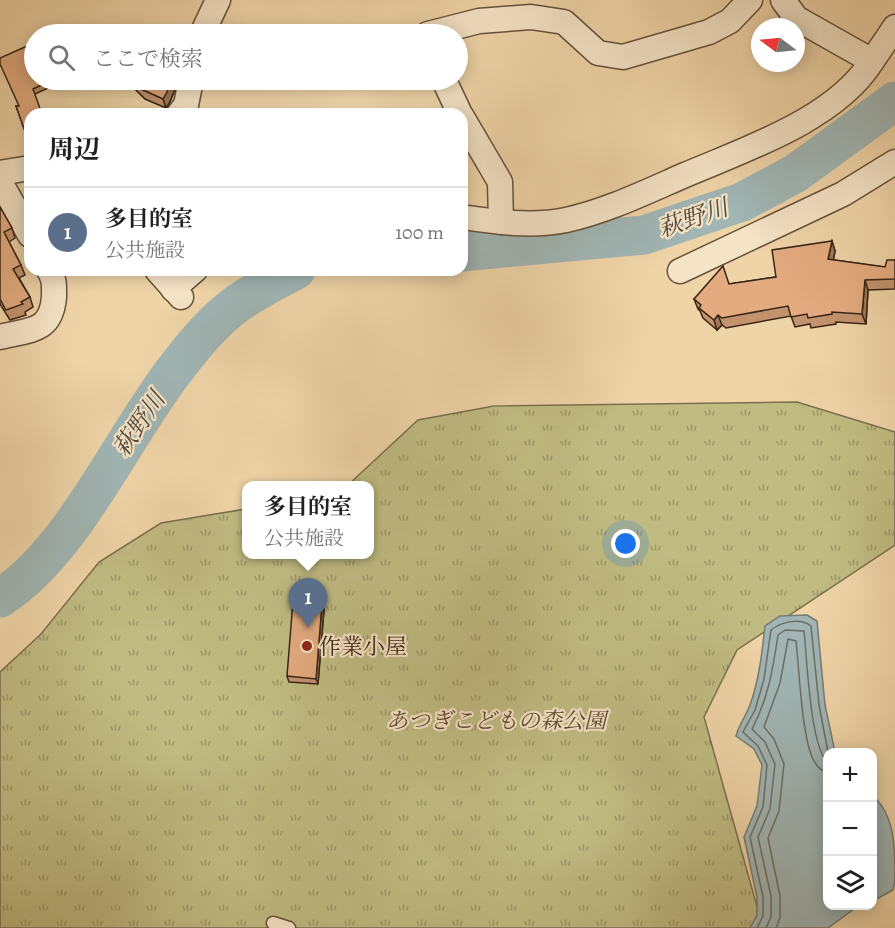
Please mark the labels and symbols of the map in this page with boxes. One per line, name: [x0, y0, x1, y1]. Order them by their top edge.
north arrow: [751, 18, 805, 72]
water label: 萩野川: [654, 190, 735, 245]
water label: 萩野川: [106, 383, 174, 463]
your location: [611, 529, 640, 558]
pin: 1: [288, 578, 328, 628]
place label: 作業小屋: [319, 632, 407, 662]
marker: 作業小屋: [300, 639, 314, 653]
park label: あつぎこどもの森公園: [386, 706, 609, 736]

